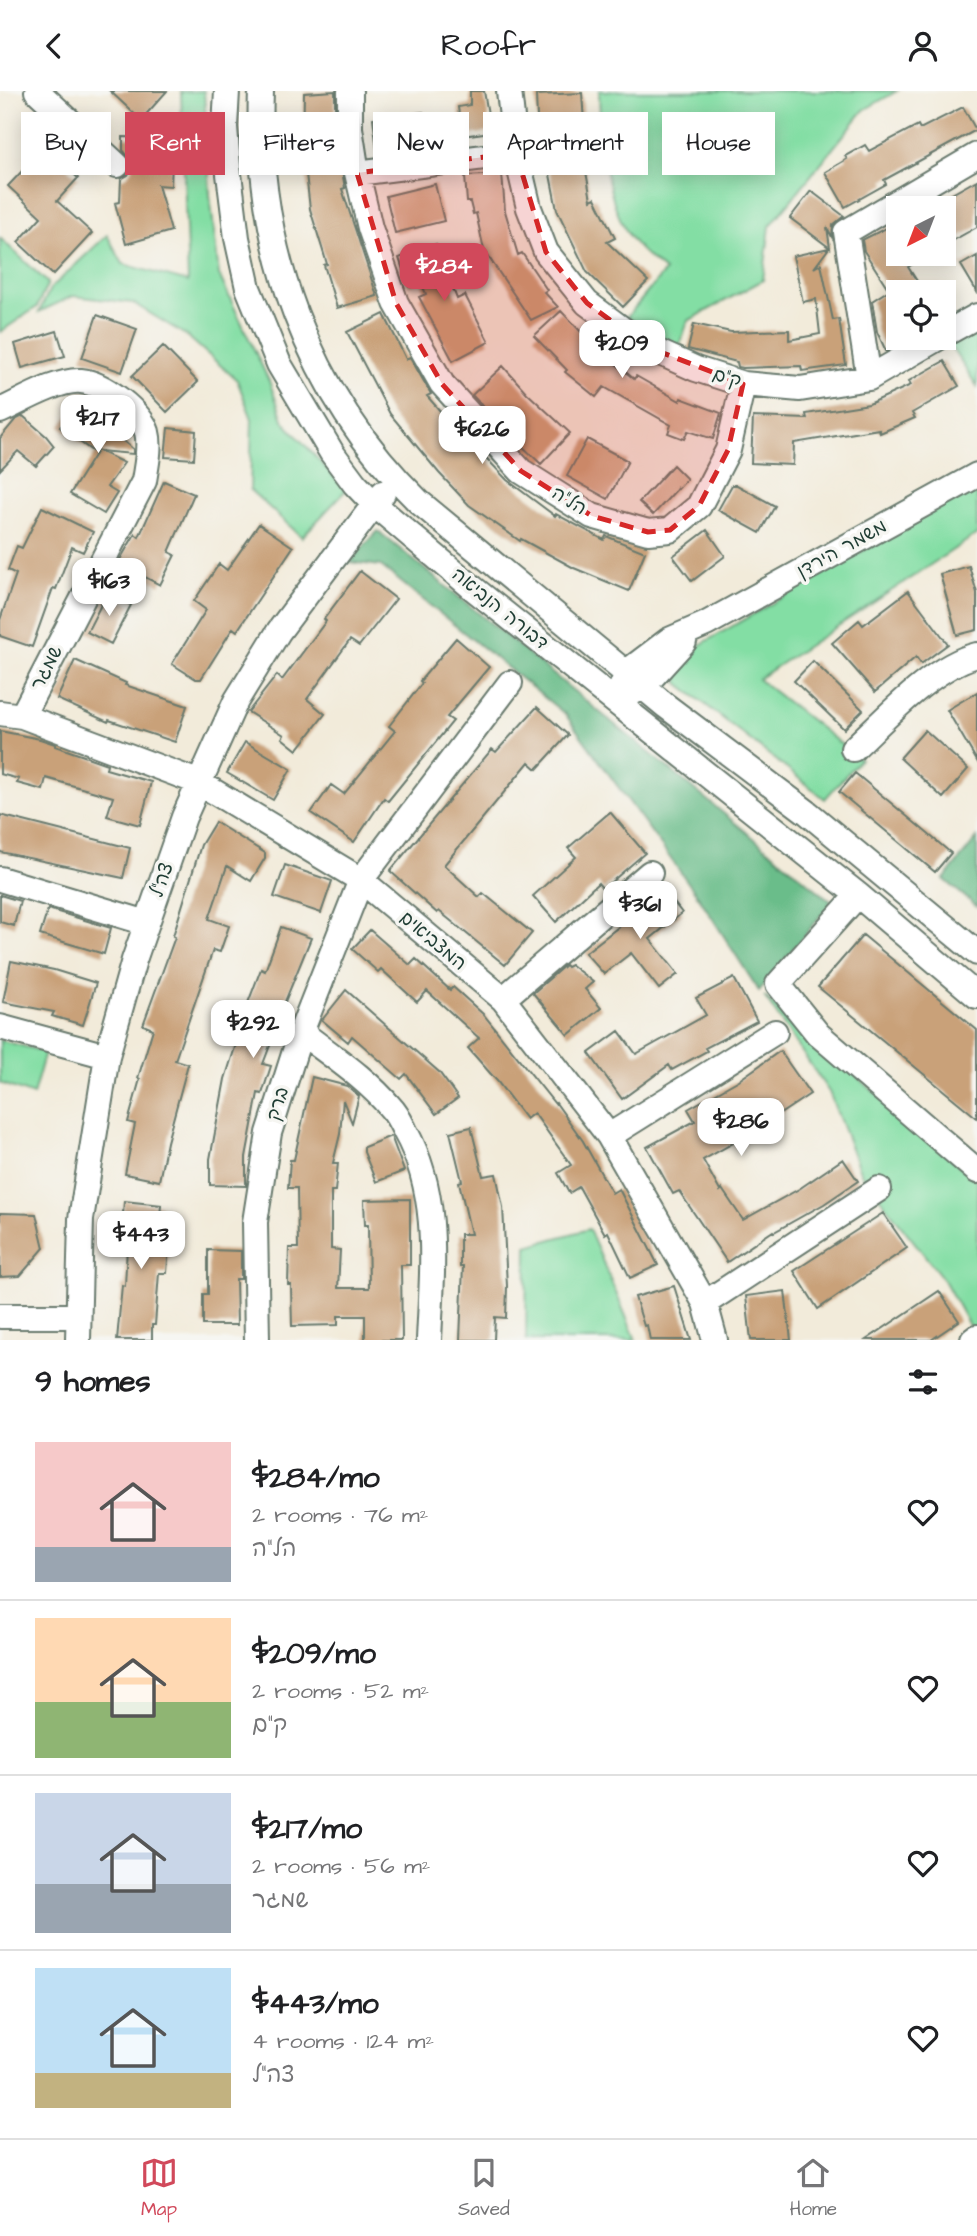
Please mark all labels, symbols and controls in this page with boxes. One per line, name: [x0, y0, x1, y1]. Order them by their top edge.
text: Roofr: [441, 23, 536, 68]
icon: back: [35, 27, 73, 65]
icon: person: [904, 27, 942, 65]
chip: Buy: [21, 112, 111, 175]
chip: Rent: [125, 112, 225, 175]
chip: Filters: [239, 112, 359, 175]
chip: New: [373, 112, 469, 175]
chip: Apartment: [483, 112, 648, 175]
chip: House: [662, 112, 775, 175]
north arrow: [886, 196, 956, 266]
map controls: [886, 196, 956, 350]
pin: $284: [403, 243, 485, 303]
text: $284: [416, 250, 472, 282]
button: locate: [886, 280, 956, 350]
pin: $209: [581, 321, 663, 380]
text: $209: [595, 327, 649, 359]
street label: ק"ם: [709, 361, 745, 395]
pin: $217: [57, 395, 139, 455]
text: $217: [76, 402, 120, 434]
pin: $626: [441, 407, 523, 466]
text: $626: [455, 413, 509, 445]
street label: הל"ה: [546, 480, 592, 522]
street label: משמר הירדן: [792, 513, 892, 585]
pin: $163: [68, 559, 150, 618]
street label: דבורה הנביאה: [446, 561, 554, 657]
text: $163: [88, 565, 130, 597]
street label: שמגר: [24, 641, 70, 695]
street label: צה"ל: [144, 859, 180, 901]
pin: $361: [599, 881, 681, 941]
text: $361: [619, 888, 661, 920]
street label: המצביאים: [394, 905, 472, 977]
pin: $292: [212, 1000, 294, 1060]
text: $292: [227, 1007, 279, 1039]
street label: ברק: [260, 1084, 296, 1124]
pin: $286: [700, 1098, 782, 1158]
text: $286: [713, 1105, 769, 1137]
pin: $443: [100, 1211, 182, 1271]
text: $443: [113, 1218, 169, 1250]
text: 9 homes: [35, 1361, 150, 1403]
icon: filters: [904, 1363, 942, 1401]
text: $284/mo: [252, 1457, 380, 1499]
icon: home: [91, 1470, 175, 1554]
icon: heart: [904, 1493, 942, 1531]
text: 2 rooms · 76 m²: [252, 1499, 428, 1531]
text: הל"ה: [252, 1533, 296, 1565]
text: $209/mo: [252, 1633, 376, 1675]
icon: home: [91, 1646, 175, 1730]
icon: heart: [904, 1669, 942, 1707]
text: 2 rooms · 52 m²: [252, 1675, 429, 1707]
text: ק"ם: [252, 1709, 287, 1741]
text: $217/mo: [252, 1808, 362, 1850]
icon: home: [91, 1821, 175, 1905]
icon: heart: [904, 1844, 942, 1882]
text: 2 rooms · 56 m²: [252, 1850, 430, 1882]
text: שמגר: [252, 1884, 309, 1916]
text: $443/mo: [252, 1983, 379, 2025]
icon: home: [91, 1996, 175, 2080]
icon: heart: [904, 2019, 942, 2057]
text: 4 rooms · 124 m²: [252, 2025, 434, 2057]
text: צה"ל: [252, 2059, 294, 2091]
tab: Map: [140, 2154, 178, 2223]
tab: Saved: [458, 2154, 510, 2223]
tab: Home: [790, 2154, 837, 2223]

